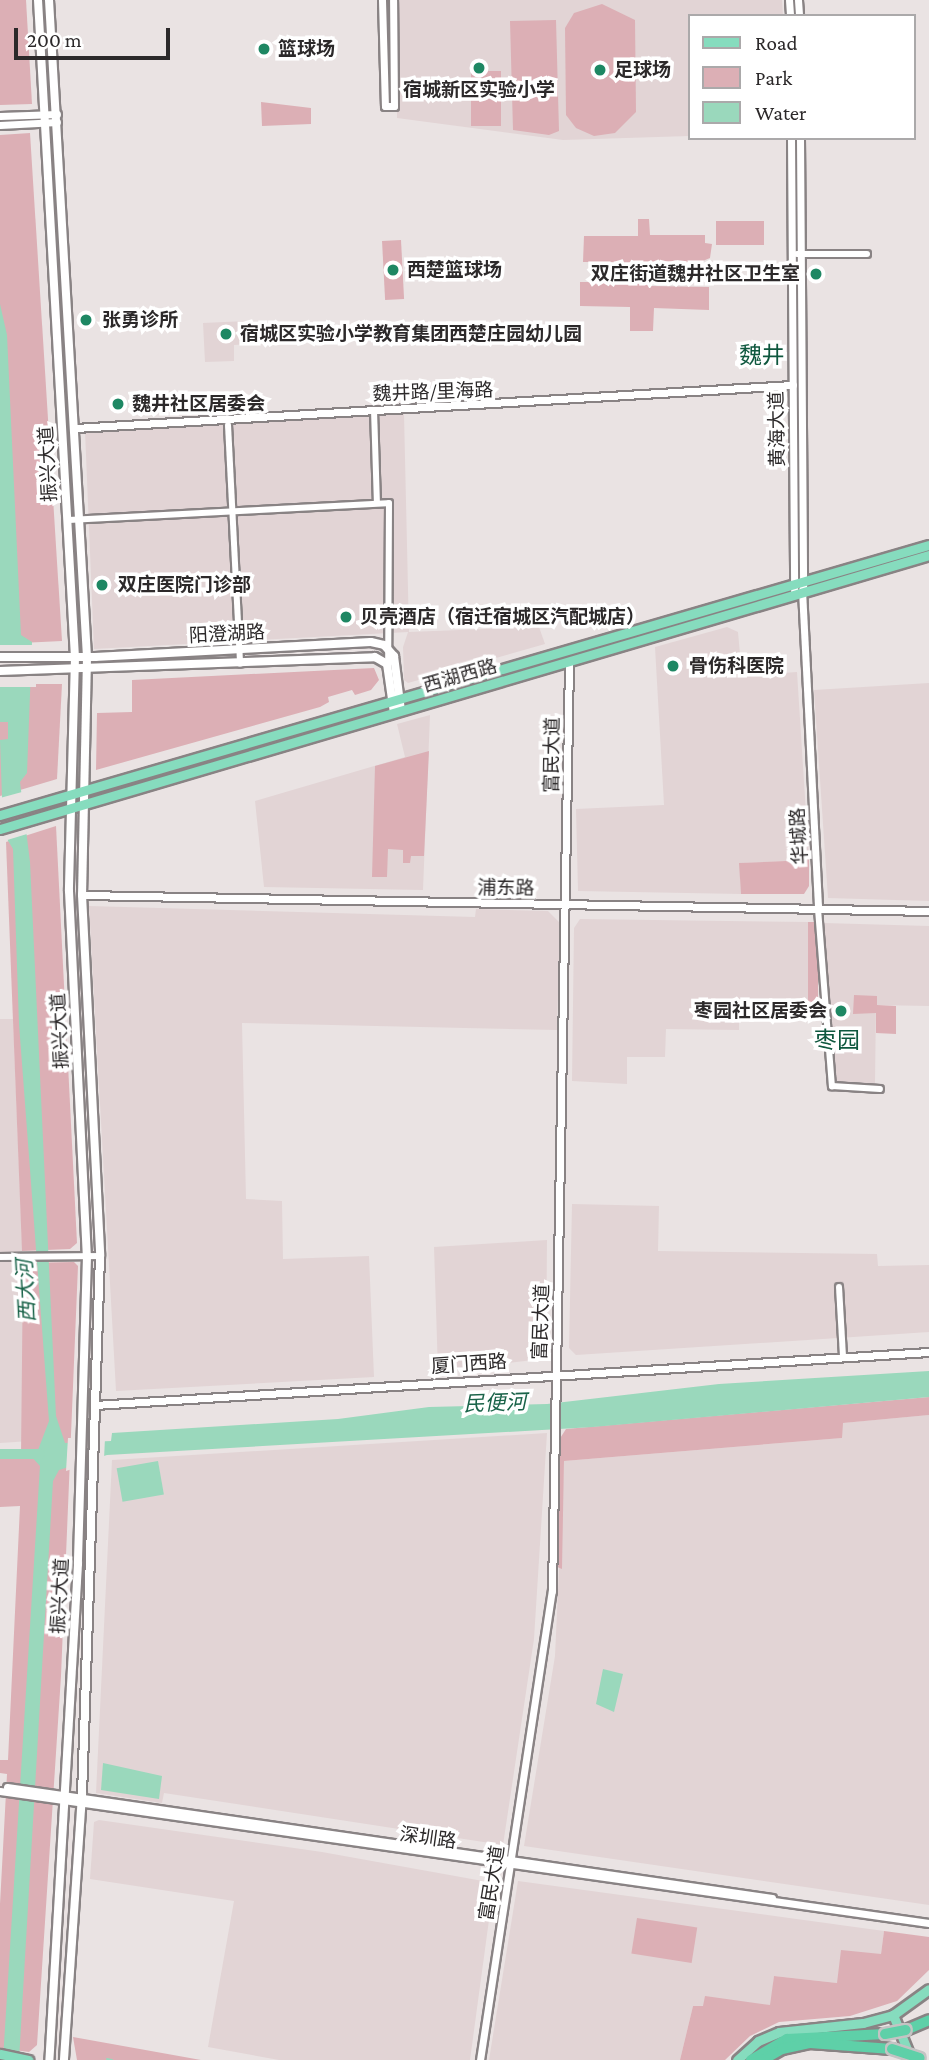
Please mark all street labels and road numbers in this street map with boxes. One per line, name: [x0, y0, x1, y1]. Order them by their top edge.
street label: 魏井路/里海路: [372, 378, 494, 406]
street label: 黄海大道: [765, 391, 789, 467]
street label: 振兴大道: [35, 425, 61, 503]
street label: 阳澄湖路: [188, 621, 266, 647]
street label: 西湖西路: [420, 655, 500, 697]
street label: 富民大道: [540, 717, 564, 793]
street label: 华城路: [786, 807, 812, 865]
street label: 浦东路: [477, 876, 535, 900]
street label: 振兴大道: [47, 992, 73, 1070]
street label: 富民大道: [528, 1284, 554, 1360]
street label: 厦门西路: [430, 1350, 508, 1378]
street label: 振兴大道: [47, 1557, 73, 1635]
street label: 深圳路: [398, 1823, 458, 1853]
street label: 富民大道: [475, 1844, 509, 1922]

